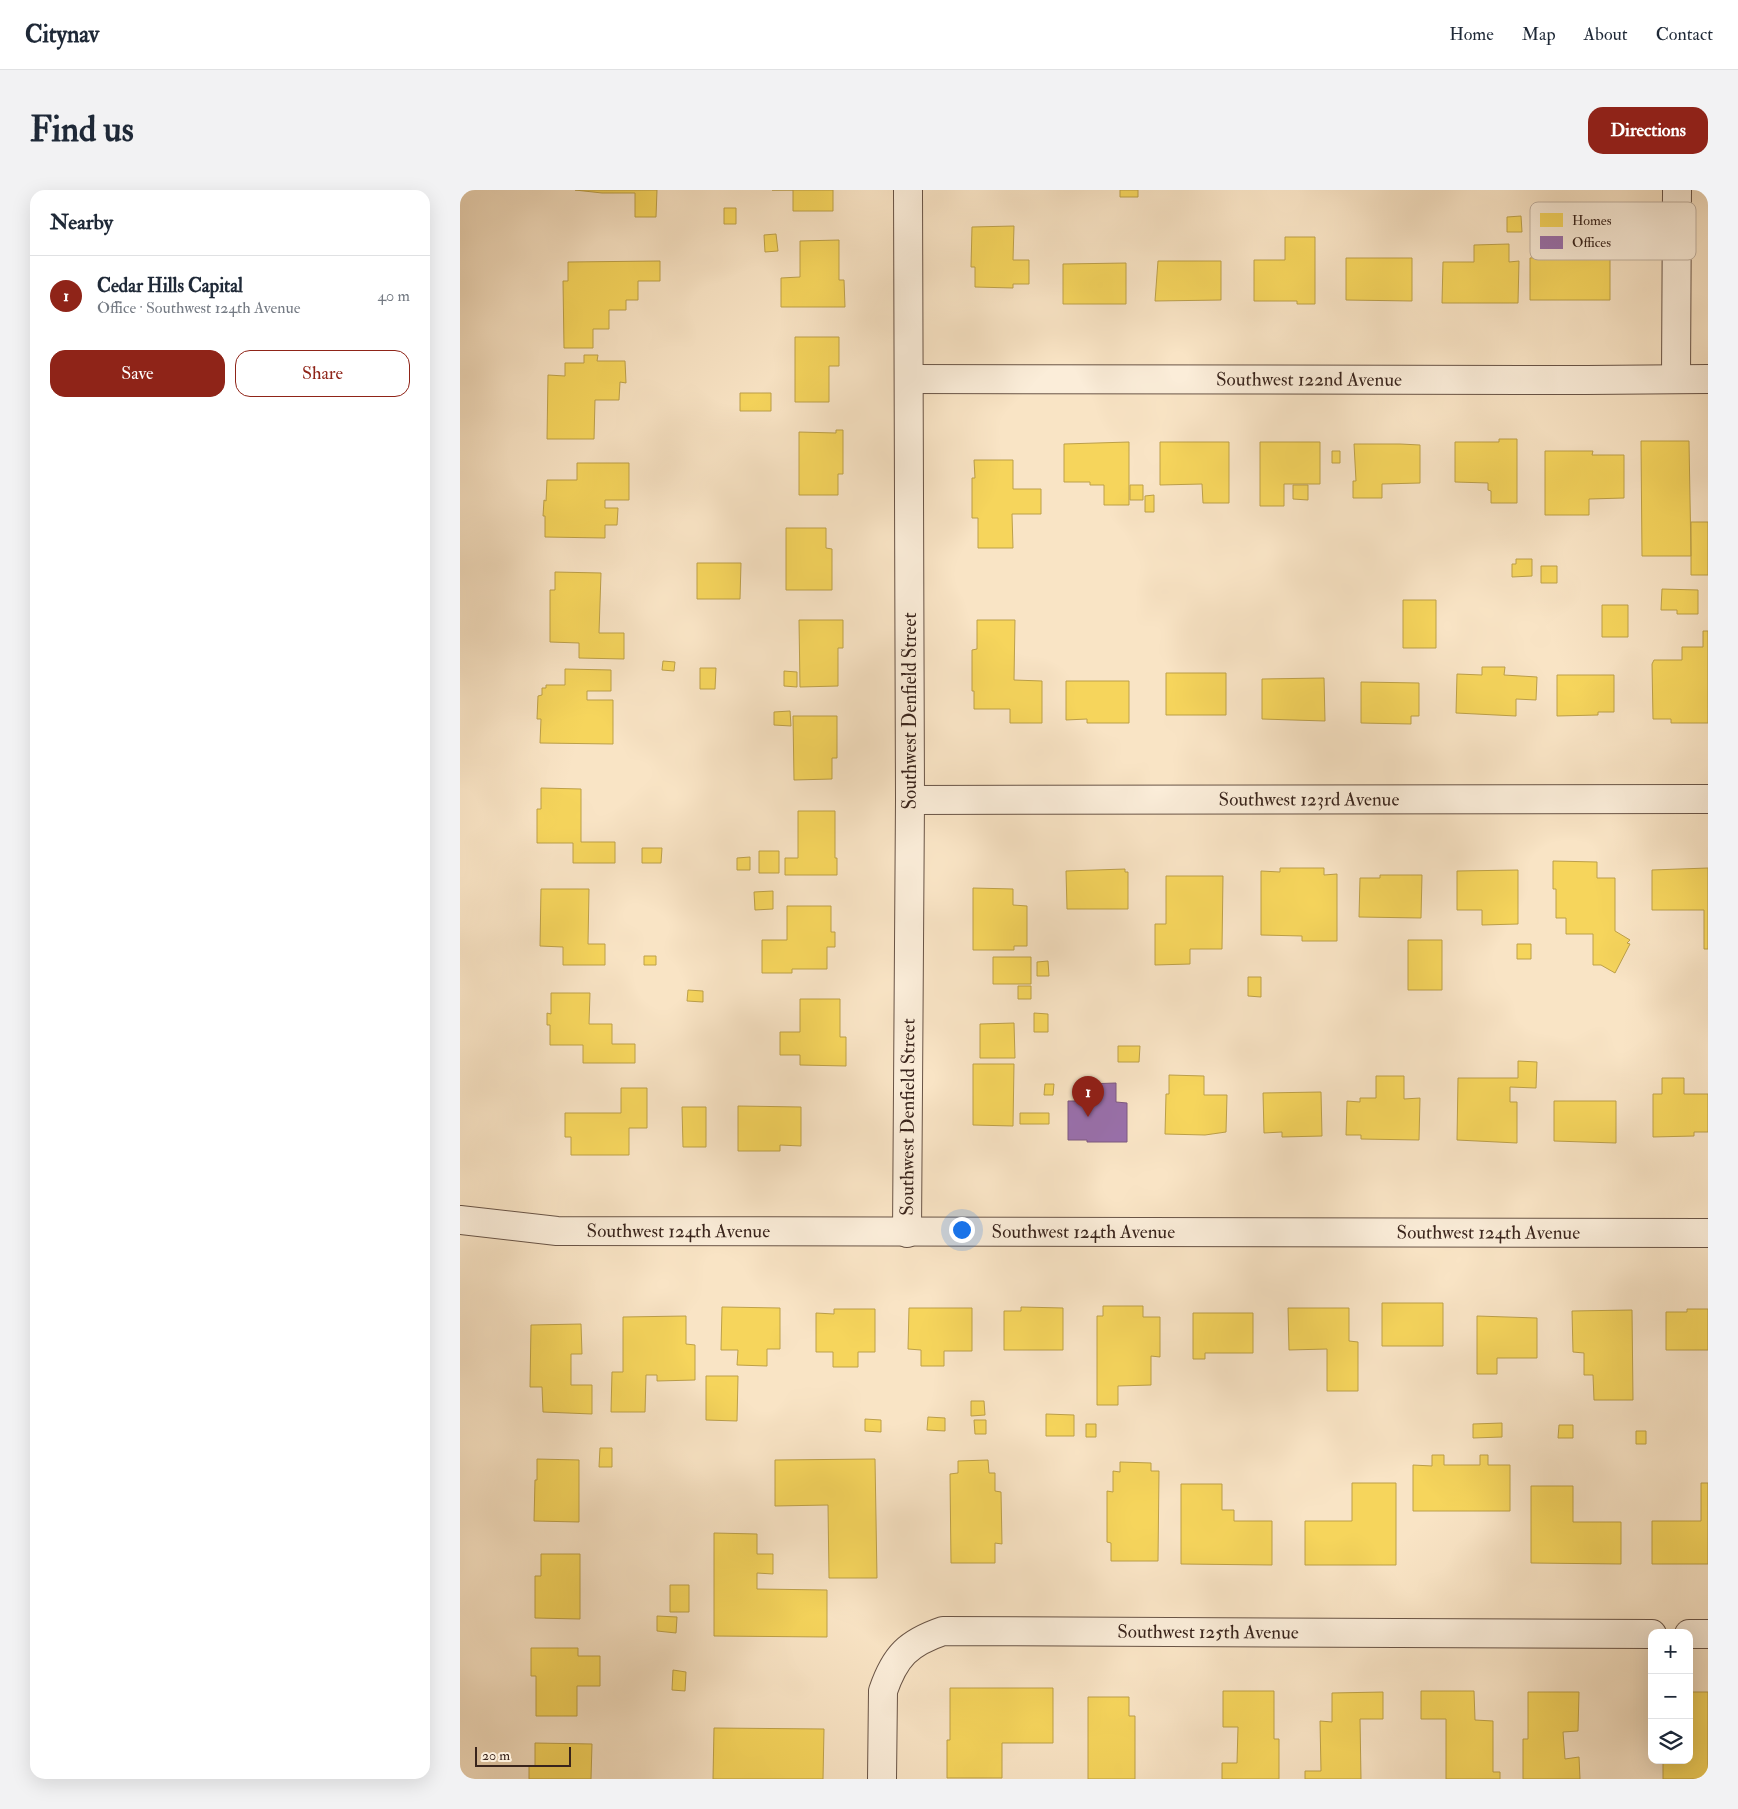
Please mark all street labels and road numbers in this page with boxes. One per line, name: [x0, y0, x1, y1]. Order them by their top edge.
street label: Southwest 122nd Avenue: [1216, 367, 1402, 392]
street label: Southwest Denfield Street: [898, 612, 922, 810]
street label: Southwest 123rd Avenue: [1219, 787, 1399, 812]
street label: Southwest Denfield Street: [895, 1018, 920, 1216]
street label: Southwest 124th Avenue: [587, 1219, 770, 1243]
street label: Southwest 124th Avenue: [992, 1220, 1175, 1244]
street label: Southwest 124th Avenue: [1397, 1220, 1580, 1245]
street label: Southwest 125th Avenue: [1117, 1620, 1299, 1645]

